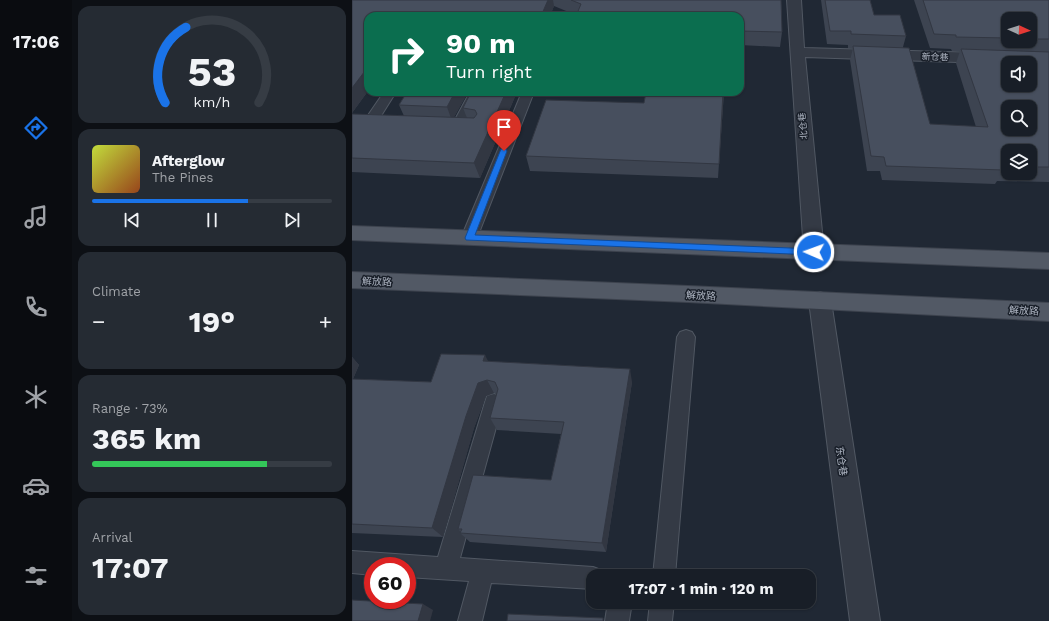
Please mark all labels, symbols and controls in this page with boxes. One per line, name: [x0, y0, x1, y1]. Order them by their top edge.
north arrow: [1001, 12, 1037, 48]
map controls: [1001, 12, 1037, 180]
text: 90 m: [446, 27, 516, 60]
icon: right: [380, 28, 432, 80]
text: 17:06: [13, 31, 59, 52]
text: 53: [188, 46, 236, 95]
street label: 新仓巷: [921, 52, 949, 62]
button: sound: [1001, 56, 1037, 92]
text: Turn right: [446, 61, 532, 82]
text: km/h: [194, 93, 230, 109]
button: search: [1001, 100, 1037, 136]
pin: [487, 110, 521, 151]
street label: 北仓巷: [797, 112, 809, 140]
icon: directions: [22, 114, 50, 142]
icon: arrive: [493, 116, 515, 138]
button: layers: [1001, 144, 1037, 180]
text: Afterglow: [152, 152, 225, 170]
text: The Pines: [152, 170, 213, 185]
icon: music: [22, 203, 50, 231]
icon: previous: [121, 209, 143, 231]
icon: pause: [201, 209, 223, 231]
icon: next: [281, 209, 303, 231]
position arrow: [793, 231, 835, 273]
street label: 解放路: [362, 275, 392, 288]
text: Climate: [92, 284, 141, 299]
street label: 解放路: [686, 289, 716, 302]
icon: phone: [22, 293, 50, 321]
text: 19°: [189, 304, 235, 339]
street label: 解放路: [1009, 304, 1039, 317]
text: −: [92, 309, 105, 334]
text: +: [319, 309, 332, 334]
icon: climate: [22, 383, 50, 411]
text: Range · 73%: [92, 401, 168, 416]
text: 365 km: [92, 421, 201, 456]
street label: 东仓巷: [834, 445, 849, 477]
icon: car: [22, 472, 50, 500]
text: Arrival: [92, 530, 133, 545]
text: 17:07: [92, 550, 168, 585]
speed limit sign: 60: [364, 557, 416, 609]
icon: filters: [22, 562, 50, 590]
text: 17:07 · 1 min · 120 m: [628, 580, 774, 598]

